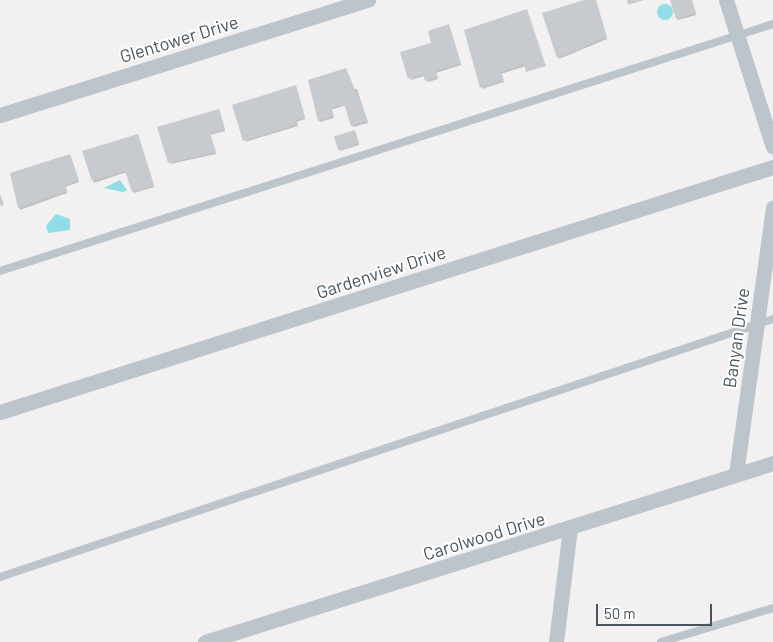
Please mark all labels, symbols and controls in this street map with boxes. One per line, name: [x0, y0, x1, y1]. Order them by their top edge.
street label: Glentower Drive: [117, 11, 241, 67]
street label: Gardenview Drive: [314, 241, 448, 303]
street label: Banyan Drive: [718, 287, 754, 389]
street label: Carolwood Drive: [420, 507, 548, 565]
scale bar: [598, 594, 714, 626]
text: 50 m: [604, 604, 636, 622]

